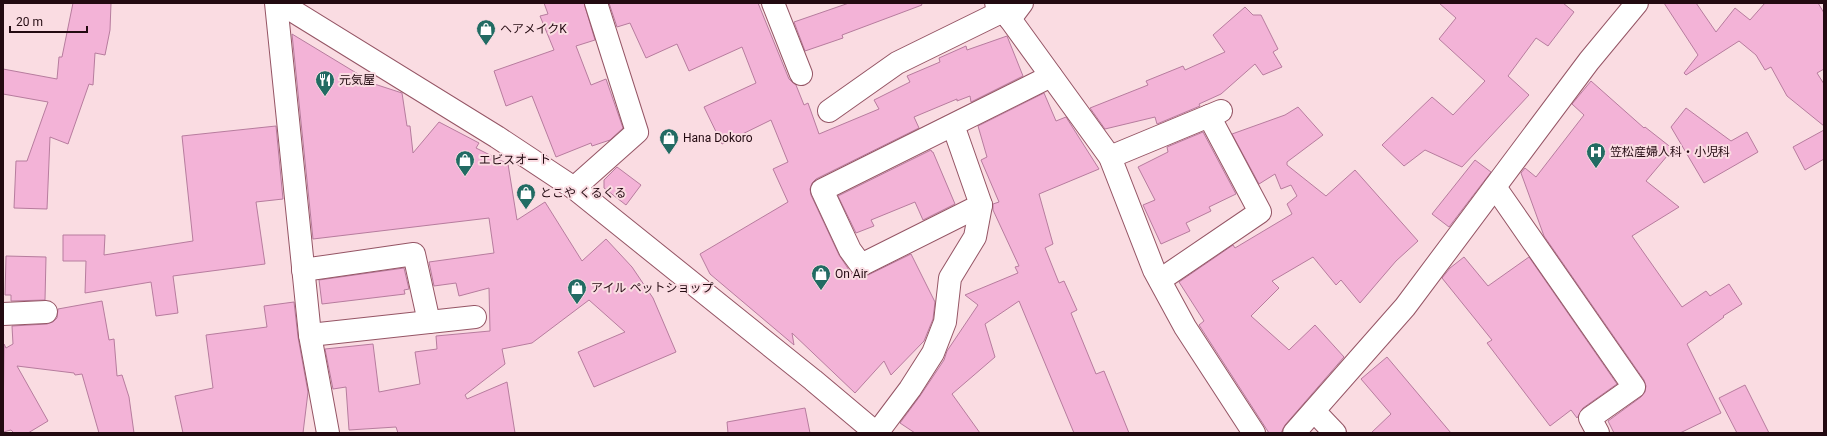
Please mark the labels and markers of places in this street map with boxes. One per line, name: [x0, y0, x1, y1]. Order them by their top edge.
shop icon: ヘアメイクK: [475, 18, 497, 46]
place label: ヘアメイクK: [500, 22, 567, 36]
restaurant icon: 元気屋: [314, 69, 336, 97]
place label: 元気屋: [339, 73, 375, 87]
shop icon: Hana Dokoro: [658, 127, 680, 155]
place label: Hana Dokoro: [683, 131, 753, 145]
hospital icon: 笠松産婦人科・小児科: [1585, 141, 1607, 169]
place label: 笠松産婦人科・小児科: [1610, 145, 1730, 159]
shop icon: エビスオート: [454, 149, 476, 177]
place label: エビスオート: [479, 153, 551, 167]
shop icon: とこや くるくる: [515, 182, 537, 210]
place label: とこや くるくる: [540, 186, 627, 200]
shop icon: On Air: [810, 263, 832, 291]
place label: On Air: [835, 267, 868, 281]
shop icon: アイル ペットショップ: [566, 277, 588, 305]
place label: アイル ペットショップ: [591, 281, 713, 295]

